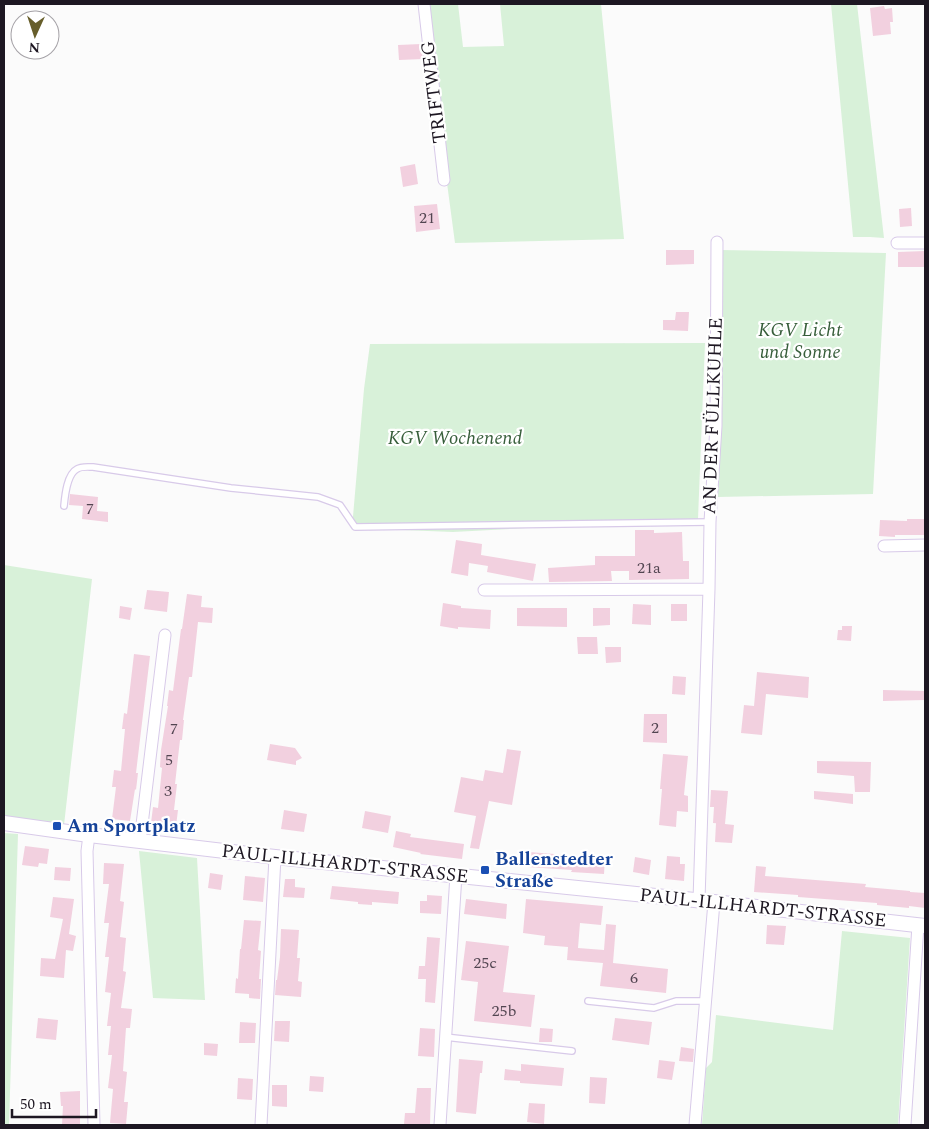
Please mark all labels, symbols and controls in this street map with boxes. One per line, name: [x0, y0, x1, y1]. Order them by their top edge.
north arrow: [10, 10, 60, 60]
text: N: [28, 37, 41, 58]
street label: TRIFTWEG: [413, 39, 455, 145]
house number: 21: [419, 206, 435, 230]
park label: KGV Licht und Sonne: [758, 316, 843, 367]
street label: AN DER FÜLLKUHLE: [695, 317, 731, 515]
park label: KGV Wochenend: [388, 424, 522, 453]
house number: 7: [86, 497, 94, 521]
house number: 21a: [637, 556, 661, 580]
house number: 2: [651, 716, 659, 740]
house number: 7: [170, 717, 178, 741]
house number: 5: [165, 748, 173, 772]
house number: 3: [164, 779, 172, 803]
place label: Am Sportplatz: [67, 812, 196, 841]
marker: Am Sportplatz: [51, 820, 63, 832]
street label: PAUL-ILLHARDT-STRASSE: [220, 837, 470, 891]
place label: Ballenstedter Straße: [495, 845, 614, 896]
marker: Ballenstedter Straße: [479, 864, 491, 876]
street label: PAUL-ILLHARDT-STRASSE: [638, 881, 888, 935]
house number: 25c: [473, 951, 497, 975]
house number: 6: [630, 966, 638, 990]
house number: 25b: [492, 999, 517, 1023]
scale bar: [12, 1086, 96, 1118]
text: 50 m: [20, 1093, 52, 1116]

